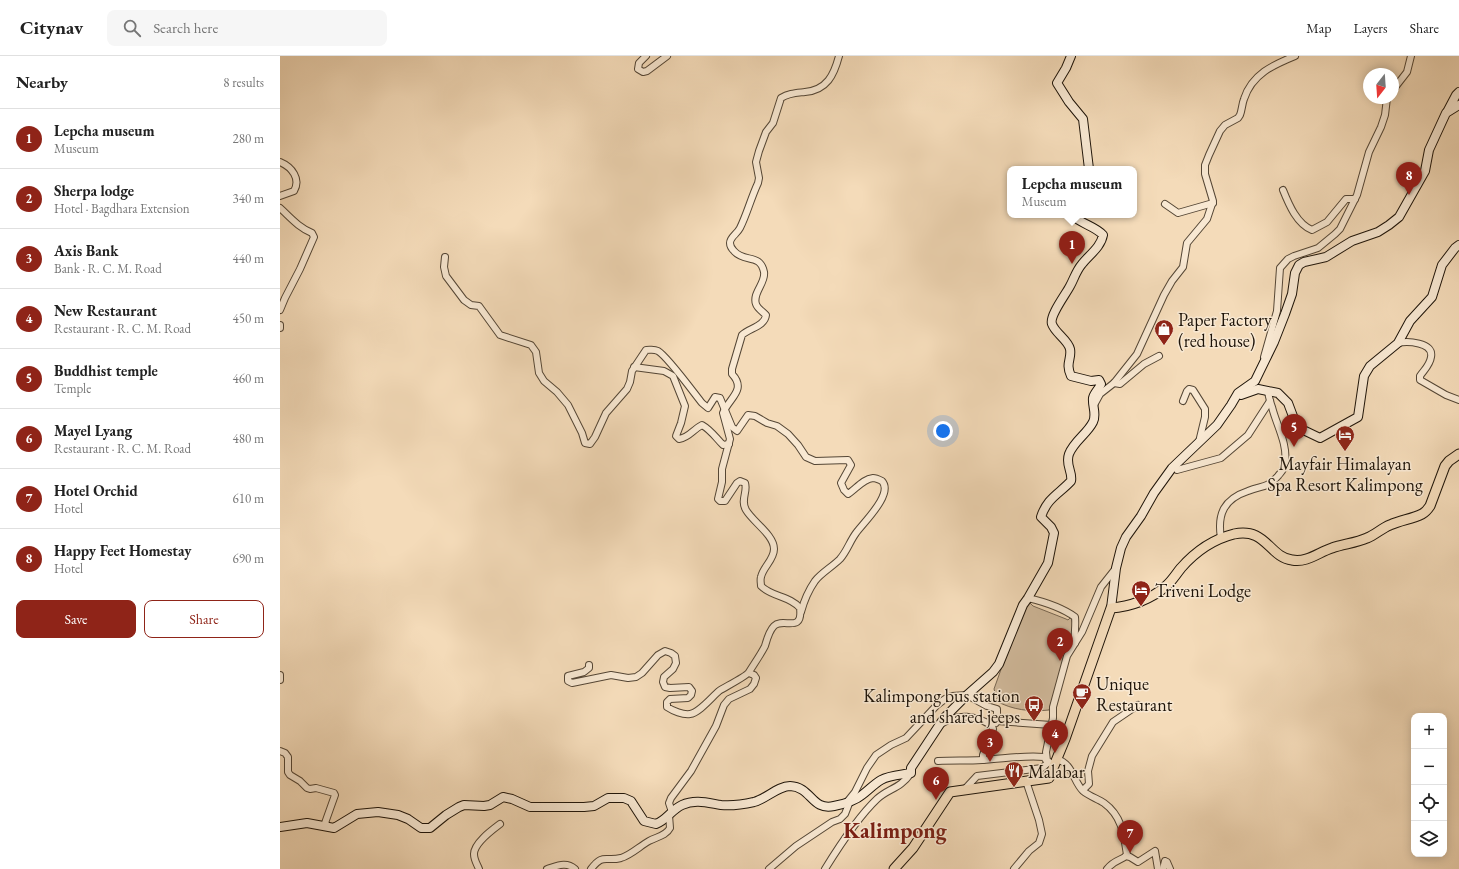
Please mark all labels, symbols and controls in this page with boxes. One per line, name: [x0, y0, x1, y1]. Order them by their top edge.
search box: [107, 10, 387, 46]
text: Citynav: [20, 15, 83, 40]
icon: search: [121, 17, 143, 39]
text: Search here: [153, 18, 218, 37]
text: Map: [1306, 19, 1331, 37]
text: Layers: [1353, 19, 1388, 37]
text: Share: [1410, 19, 1439, 37]
north arrow: [1363, 68, 1399, 104]
text: Nearby: [16, 71, 68, 93]
text: 8 results: [223, 74, 264, 91]
text: Lepcha museum: [54, 121, 155, 140]
text: 1: [26, 130, 32, 147]
text: 280 m: [233, 130, 264, 147]
text: Museum: [54, 140, 99, 157]
pin: 8: [1396, 162, 1422, 195]
popup: [1007, 166, 1137, 218]
text: Lepcha museum: [1022, 174, 1122, 193]
text: Sherpa lodge: [54, 181, 134, 200]
text: 2: [26, 190, 32, 207]
text: 340 m: [233, 190, 264, 207]
text: Museum: [1022, 193, 1067, 210]
text: Hotel · Bagdhara Extension: [54, 200, 190, 217]
pin: 1: [1059, 231, 1085, 264]
text: Axis Bank: [54, 241, 118, 260]
text: 3: [26, 250, 32, 267]
text: 440 m: [233, 250, 264, 267]
text: Bank · R. C. M. Road: [54, 260, 162, 277]
text: New Restaurant: [54, 301, 157, 320]
place label: Paper Factory (red house): [1178, 308, 1272, 352]
text: 4: [26, 310, 32, 327]
text: 450 m: [233, 310, 264, 327]
shop icon: Paper Factory (red house): [1153, 318, 1175, 346]
text: Restaurant · R. C. M. Road: [54, 320, 191, 337]
text: Buddhist temple: [54, 361, 158, 380]
text: 5: [26, 370, 32, 387]
text: 460 m: [233, 370, 264, 387]
text: Temple: [54, 380, 91, 397]
pin: 5: [1281, 414, 1307, 447]
text: Mayel Lyang: [54, 421, 132, 440]
your location: [933, 421, 953, 441]
hotel icon: Mayfair Himalayan Spa Resort Kalimpong: [1334, 424, 1356, 452]
text: 6: [26, 430, 32, 447]
text: 480 m: [233, 430, 264, 447]
text: Restaurant · R. C. M. Road: [54, 440, 191, 457]
place label: Mayfair Himalayan Spa Resort Kalimpong: [1267, 452, 1423, 496]
text: Hotel Orchid: [54, 481, 138, 500]
text: 7: [26, 490, 32, 507]
text: 610 m: [233, 490, 264, 507]
text: Hotel: [54, 500, 83, 517]
text: Happy Feet Homestay: [54, 541, 191, 560]
text: 8: [26, 550, 32, 567]
text: 690 m: [233, 550, 264, 567]
text: Hotel: [54, 560, 83, 577]
hotel icon: Triveni Lodge: [1130, 579, 1152, 607]
place label: Triveni Lodge: [1155, 579, 1251, 602]
button: Save: [16, 600, 136, 638]
button: Share: [144, 600, 264, 638]
pin: 2: [1047, 628, 1073, 661]
place label: Unique Restaurant: [1096, 672, 1173, 716]
cafe icon: Unique Restaurant: [1071, 682, 1093, 710]
place label: Kalimpong bus station and shared jeeps: [863, 684, 1020, 728]
bus stop icon: Kalimpong bus station and shared jeeps: [1023, 694, 1045, 722]
map controls: [1411, 713, 1447, 857]
button: +: [1411, 713, 1447, 749]
pin: 4: [1042, 720, 1068, 753]
pin: 3: [977, 729, 1003, 762]
button: −: [1411, 749, 1447, 785]
restaurant icon: Malabar: [1003, 760, 1025, 788]
place label: Malabar: [1028, 760, 1085, 783]
pin: 6: [923, 767, 949, 800]
button: locate: [1411, 785, 1447, 821]
district label: Kalimpong: [843, 816, 948, 845]
pin: 7: [1117, 820, 1143, 853]
button: layers: [1411, 821, 1447, 857]

